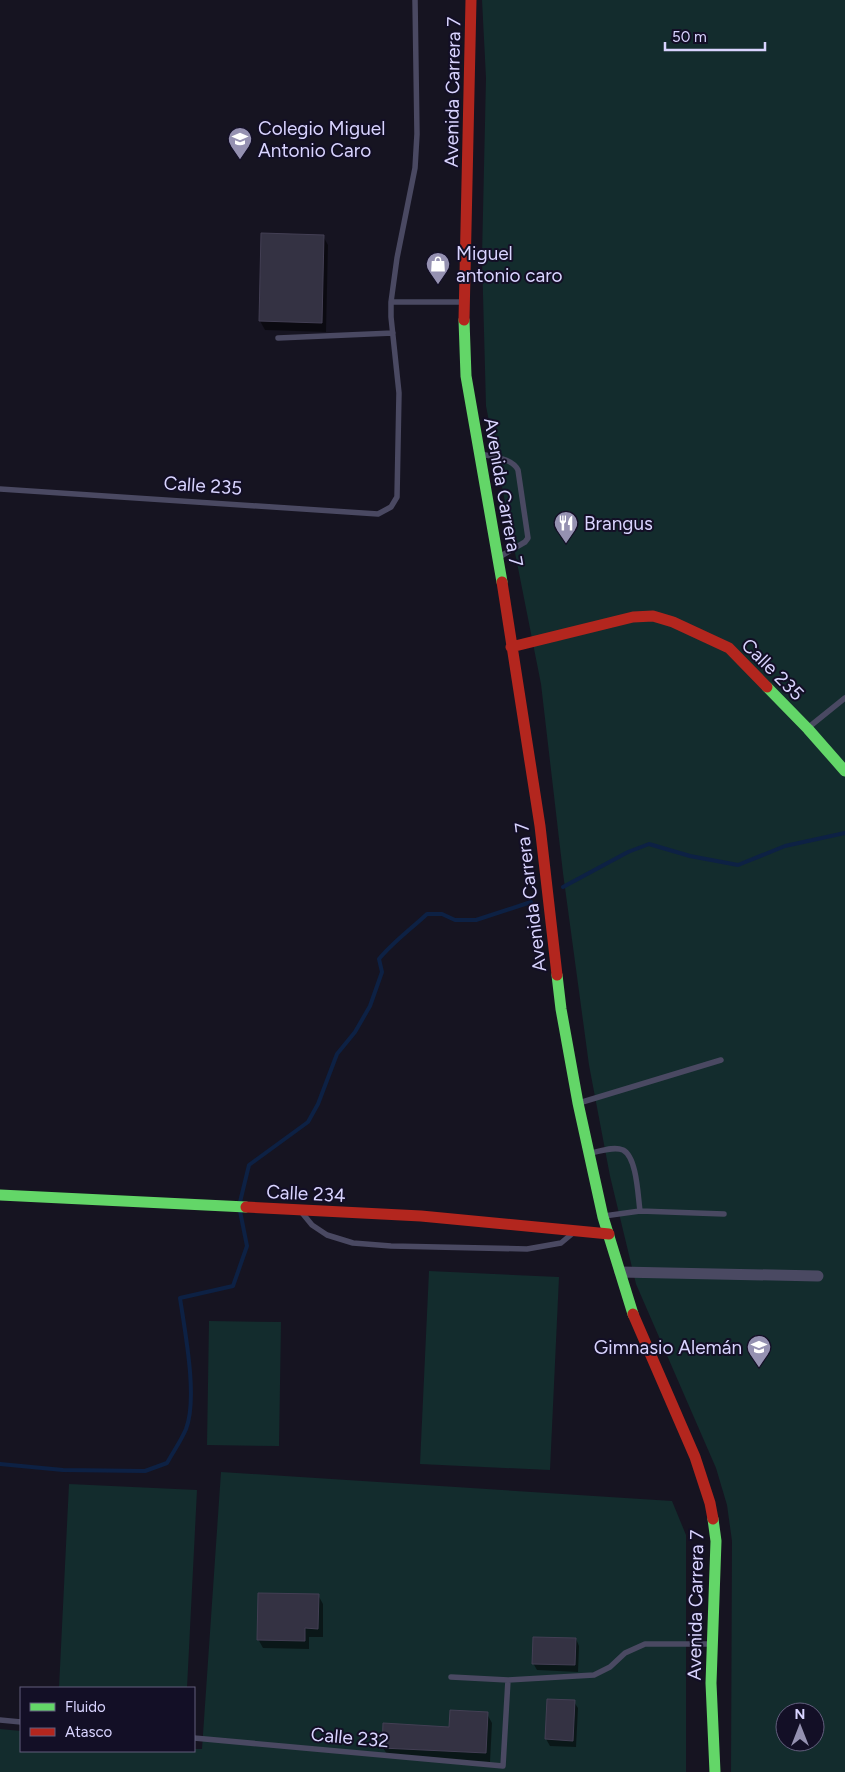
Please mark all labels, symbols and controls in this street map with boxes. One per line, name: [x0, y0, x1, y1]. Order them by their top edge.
street label: Avenida Carrera 7: [440, 16, 465, 168]
scale bar: [665, 20, 765, 52]
text: 50 m: [672, 28, 707, 46]
place label: Colegio Miguel Antonio Caro: [258, 117, 385, 162]
school or university icon: Colegio Miguel Antonio Caro: [227, 126, 253, 160]
place label: Miguel antonio caro: [456, 242, 563, 287]
shop icon: Miguel antonio caro: [425, 251, 451, 285]
street label: Avenida Carrera 7: [479, 416, 528, 568]
street label: Calle 235: [163, 471, 243, 500]
restaurant icon: Brangus: [553, 510, 579, 544]
place label: Brangus: [584, 512, 653, 535]
street label: Calle 235: [737, 633, 809, 705]
street label: Avenida Carrera 7: [510, 821, 551, 973]
street label: Calle 234: [266, 1180, 347, 1207]
school or university icon: Gimnasio Alemán: [746, 1334, 772, 1368]
place label: Gimnasio Alemán: [594, 1336, 742, 1359]
street label: Avenida Carrera 7: [683, 1529, 708, 1681]
legend: [20, 1687, 195, 1752]
text: Fluido: [65, 1698, 106, 1716]
north arrow: [775, 1702, 825, 1752]
text: N: [795, 1706, 805, 1723]
text: Atasco: [65, 1723, 113, 1741]
street label: Calle 232: [310, 1723, 390, 1752]

